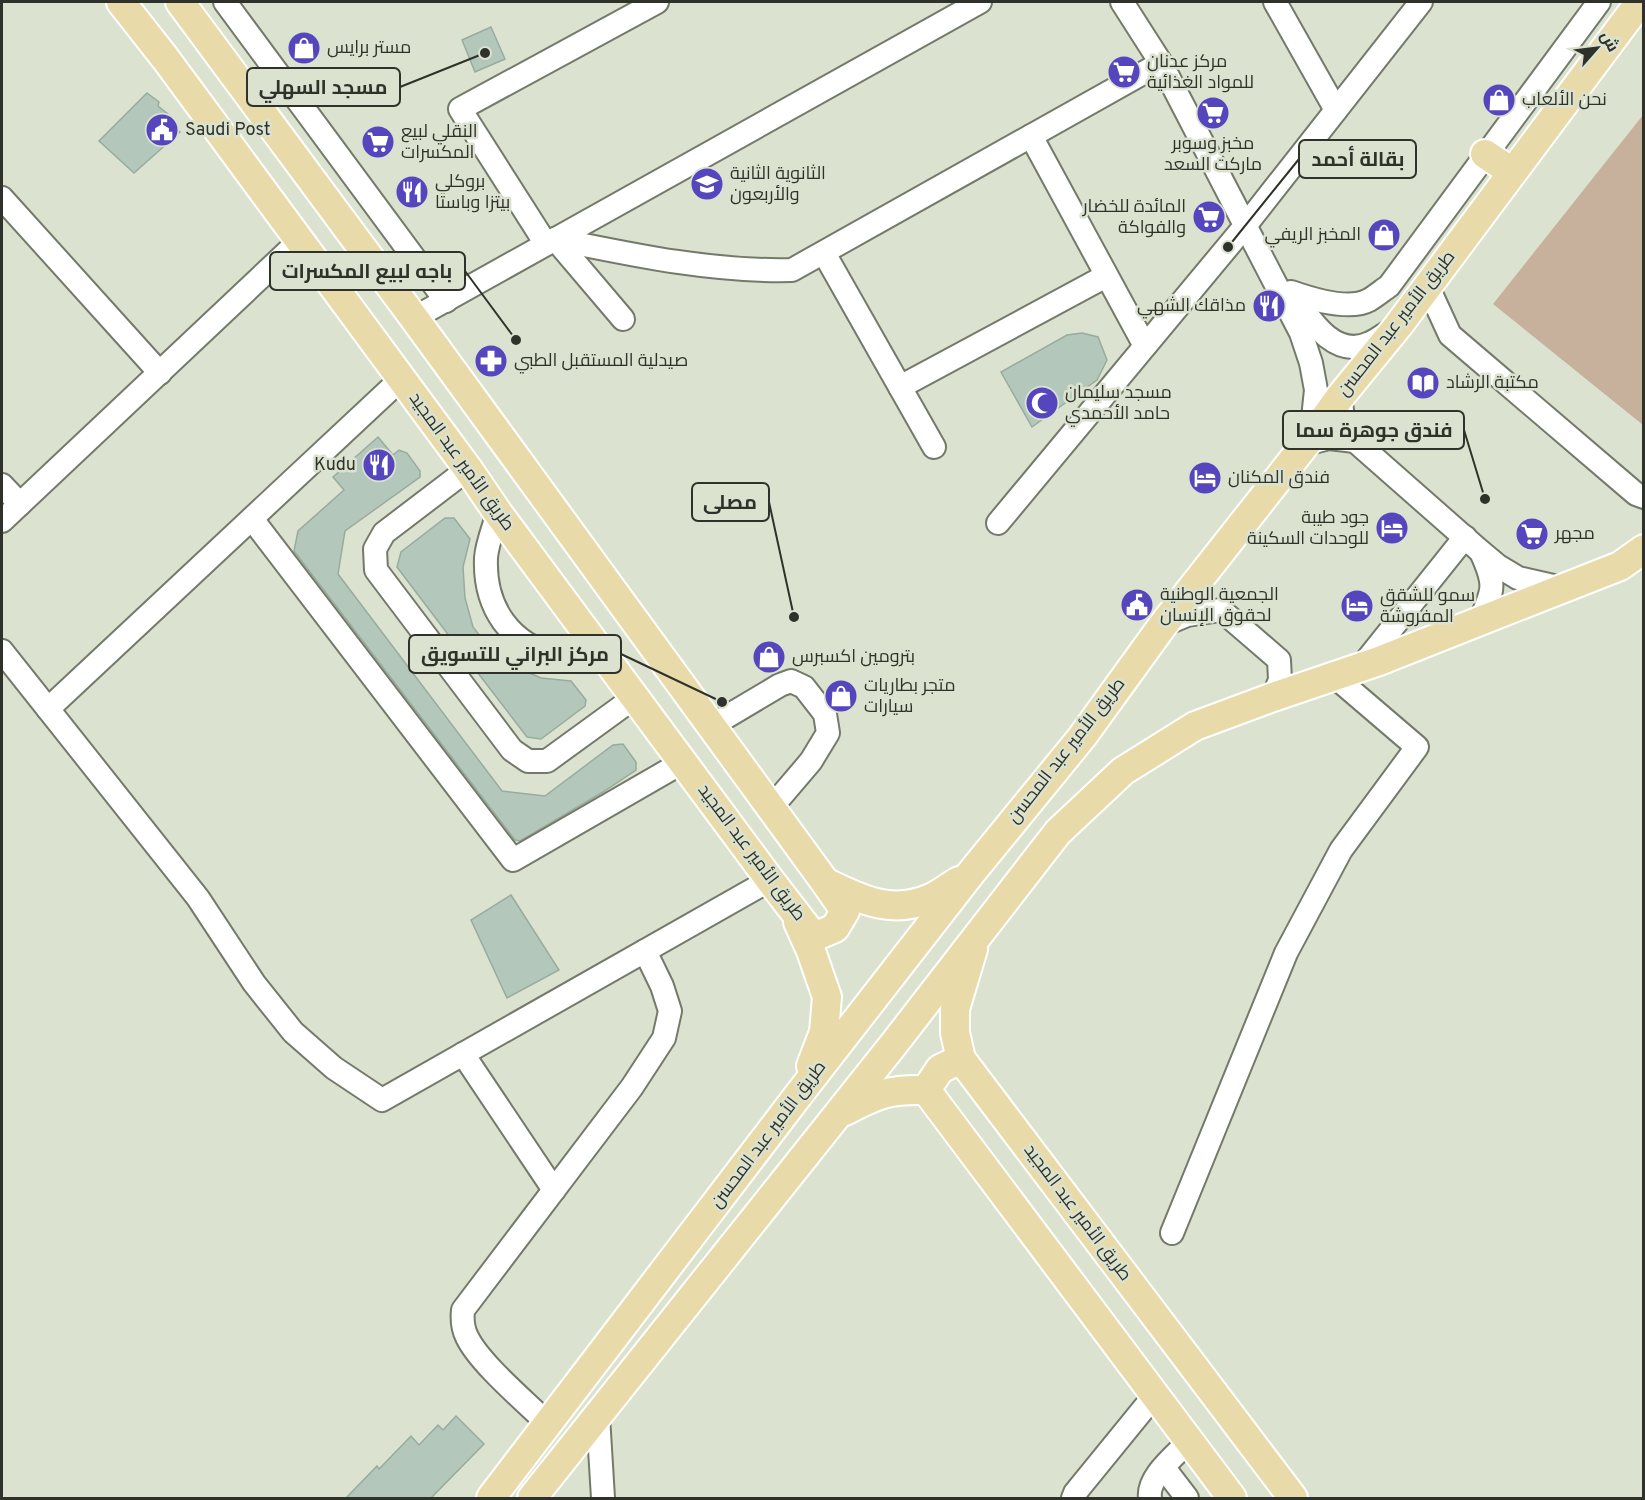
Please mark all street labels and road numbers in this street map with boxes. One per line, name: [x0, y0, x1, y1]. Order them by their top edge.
street label: طريق الأمير عبد المحسن: [1333, 247, 1461, 401]
street label: طريق الأمير عبد المجيد: [403, 388, 519, 536]
street label: طريق الأمير عبد المحسن: [1003, 674, 1131, 828]
street label: طريق الأمير عبد المجيد: [692, 780, 810, 926]
street label: طريق الأمير عبد المحسن: [706, 1057, 832, 1213]
street label: طريق الأمير عبد المجيد: [1018, 1140, 1136, 1286]

